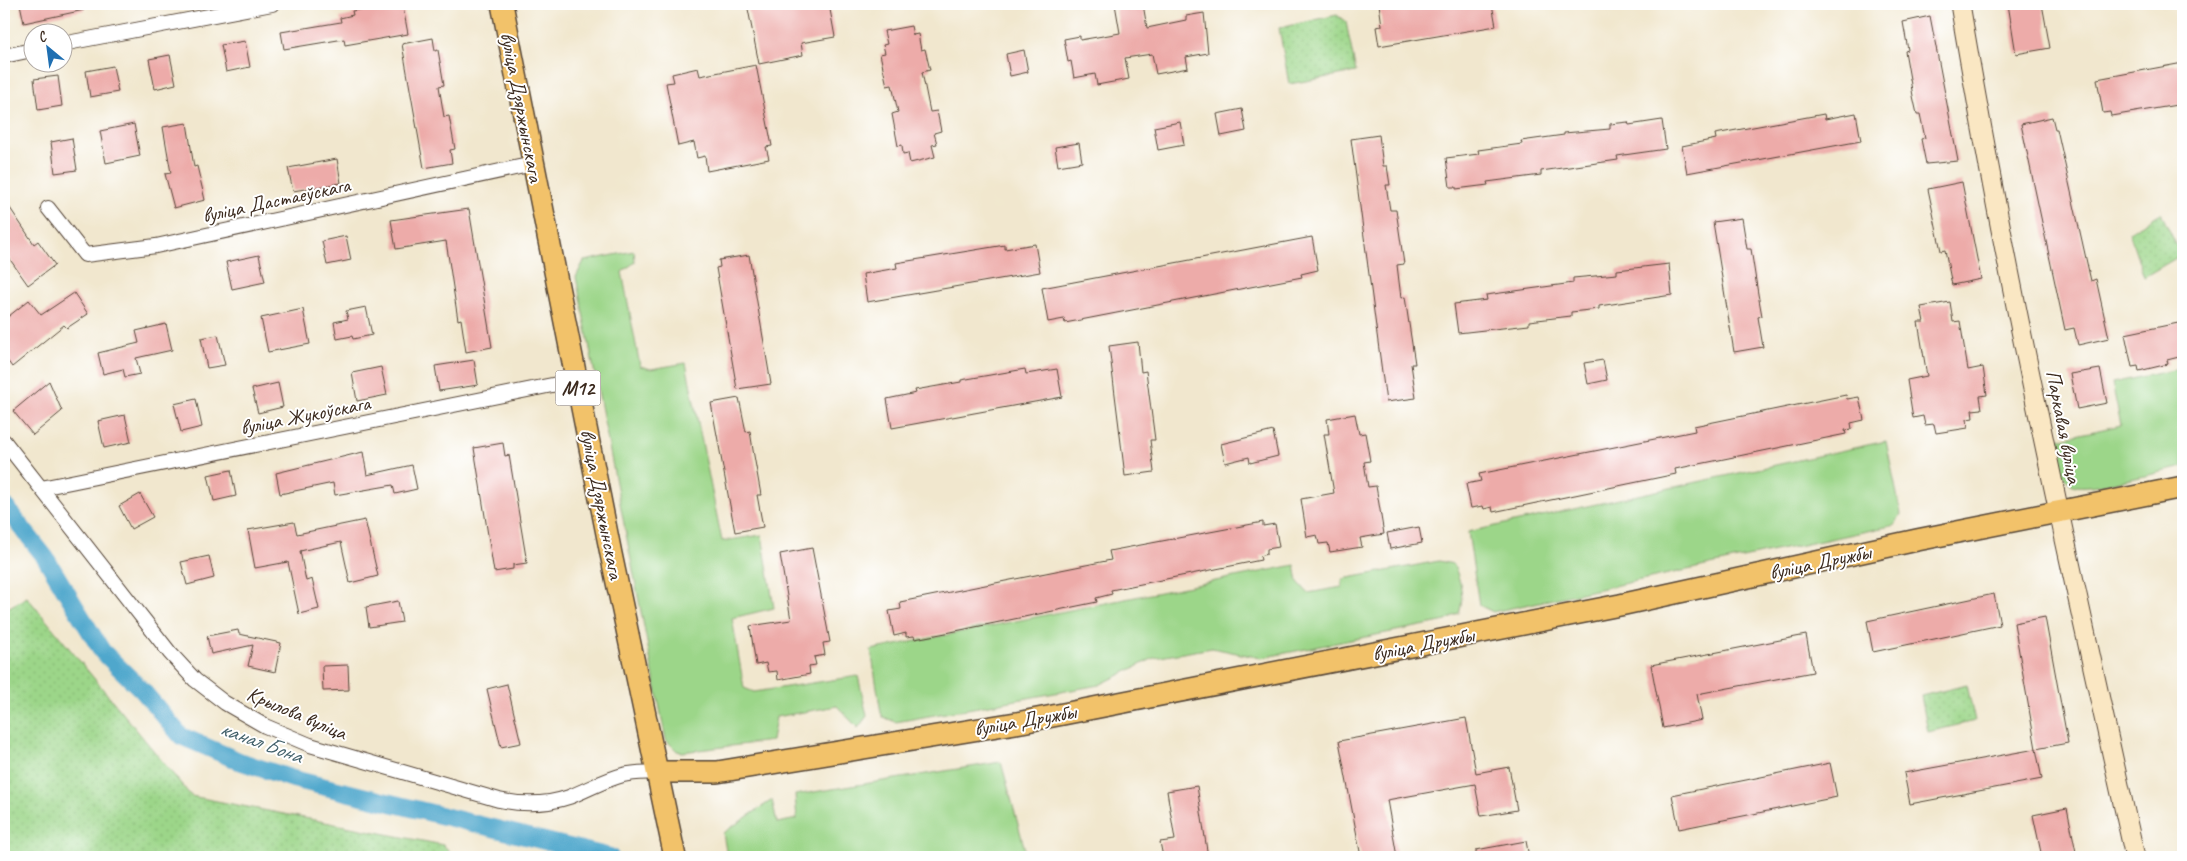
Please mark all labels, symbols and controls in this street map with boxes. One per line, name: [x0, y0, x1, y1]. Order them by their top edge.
north arrow: [22, 22, 72, 72]
text: С: [35, 27, 51, 46]
street label: вуліца Дзяржынскага: [495, 30, 550, 186]
street label: вуліца Дастаеўскага: [200, 171, 354, 228]
street label: Паркавая вуліца: [2040, 368, 2088, 488]
road number: М12: [556, 370, 600, 406]
street label: вуліца Жукоўскага: [238, 389, 374, 440]
street label: вуліца Дзяржынскага: [575, 427, 630, 583]
street label: вуліца Дружбы: [1767, 538, 1875, 585]
street label: вуліца Дружбы: [1370, 621, 1478, 667]
street label: Крылова вуліца: [243, 680, 352, 746]
street label: вуліца Дружбы: [972, 698, 1080, 742]
water label: канал Бона: [216, 714, 308, 771]

